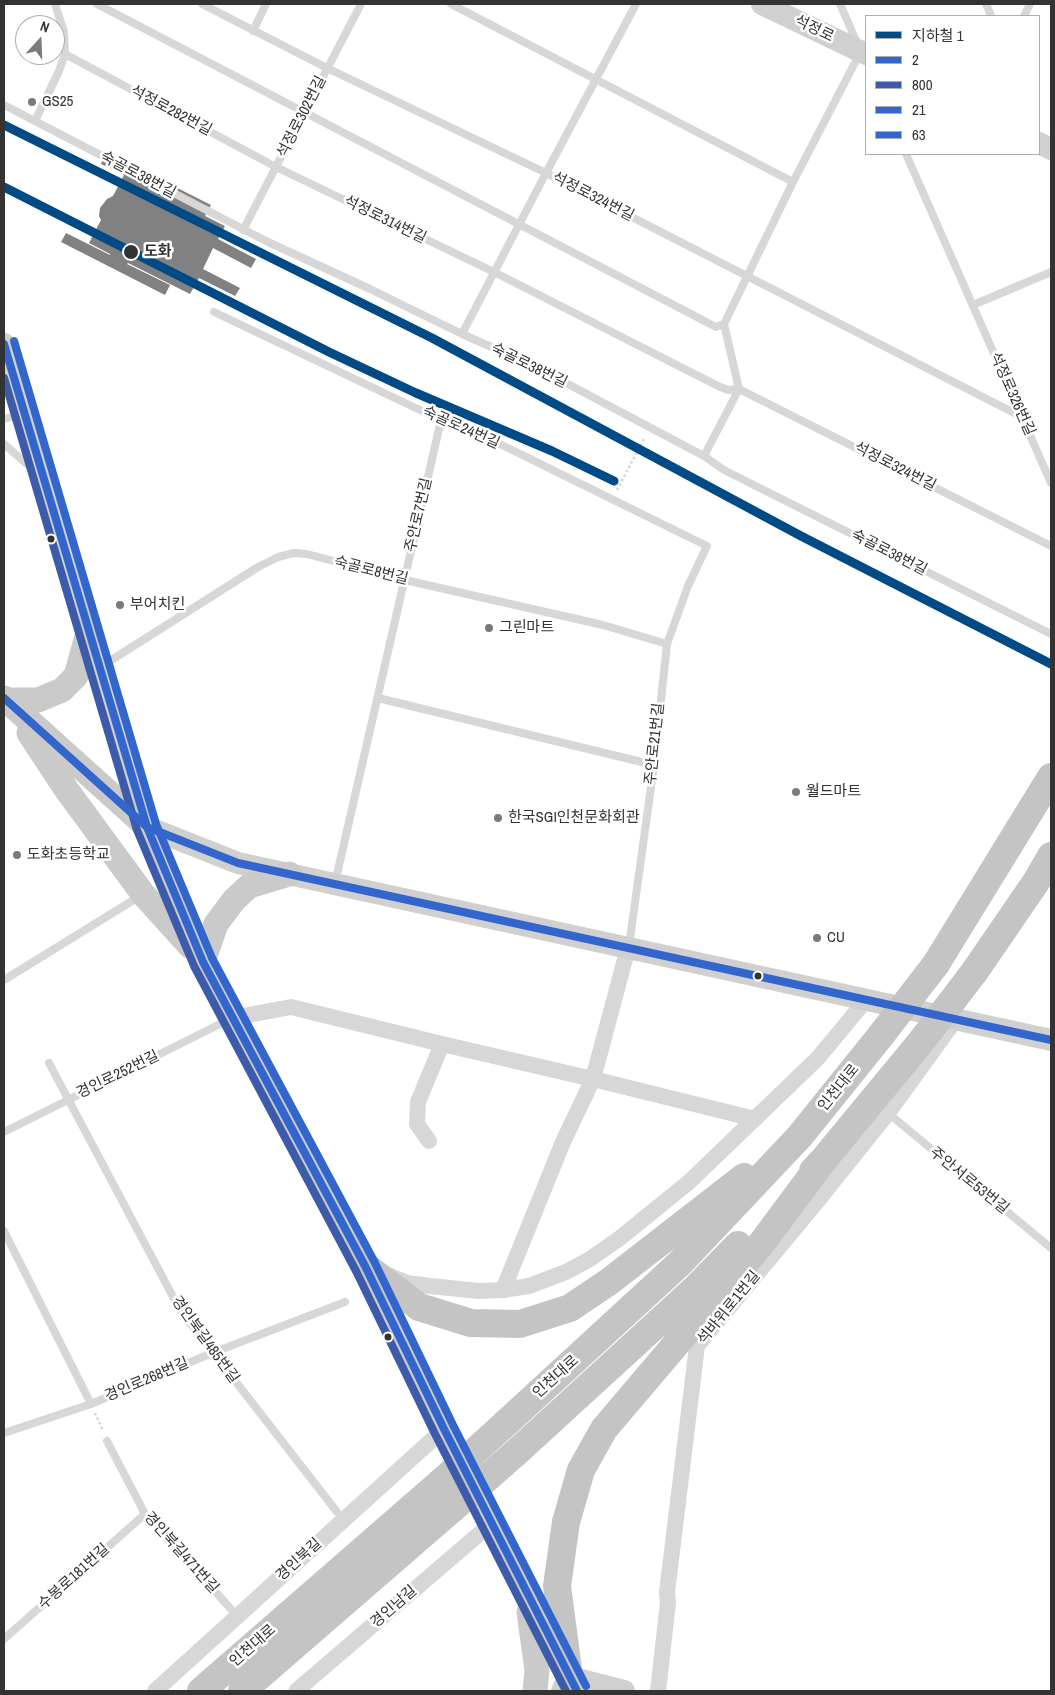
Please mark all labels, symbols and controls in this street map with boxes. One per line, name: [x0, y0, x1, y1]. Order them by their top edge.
street label: 석정로: [791, 12, 837, 46]
north arrow: [15, 15, 65, 65]
legend: [865, 15, 1040, 155]
text: N: [38, 17, 52, 37]
text: 지하철 1: [912, 25, 964, 46]
text: 2: [912, 49, 919, 70]
street label: 석정로302번길: [274, 73, 330, 161]
text: 800: [912, 74, 933, 95]
street label: 석정로282번길: [127, 82, 215, 140]
place label: GS25: [42, 93, 73, 111]
marker: GS25: [26, 96, 38, 108]
text: 21: [912, 99, 926, 120]
text: 63: [912, 124, 926, 145]
street label: 숙골로38번길: [97, 148, 179, 202]
street label: 석정로324번길: [549, 169, 637, 225]
street label: 석정로314번길: [341, 192, 429, 248]
marker: 도화: [122, 243, 140, 261]
place label: 도화: [144, 243, 172, 261]
street label: 숙골로38번길: [488, 340, 570, 392]
street label: 석정로326번길: [986, 349, 1038, 439]
street label: 숙골로24번길: [420, 403, 502, 453]
street label: 석정로324번길: [851, 439, 939, 495]
street label: 주안로7번길: [402, 476, 436, 554]
street label: 숙골로38번길: [848, 526, 930, 580]
unlabelled marker: [46, 534, 56, 544]
street label: 숙골로8번길: [332, 553, 410, 589]
place label: 부어치킨: [130, 596, 185, 614]
marker: 부어치킨: [114, 599, 126, 611]
place label: 그린마트: [499, 619, 554, 637]
marker: 그린마트: [483, 622, 495, 634]
street label: 주안로21번길: [642, 702, 668, 786]
place label: 월드마트: [806, 783, 861, 801]
marker: 월드마트: [790, 786, 802, 798]
place label: 한국SGI인천문화회관: [508, 809, 640, 827]
marker: 한국SGI인천문화회관: [492, 812, 504, 824]
place label: 도화초등학교: [27, 846, 110, 864]
marker: 도화초등학교: [11, 849, 23, 861]
place label: CU: [827, 929, 845, 947]
marker: CU: [811, 932, 823, 944]
unlabelled marker: [753, 971, 763, 981]
street label: 경인로252번길: [74, 1047, 162, 1103]
street label: 인천대로: [815, 1061, 863, 1115]
street label: 주안서로53번길: [926, 1144, 1012, 1218]
street label: 석바위로1번길: [694, 1268, 764, 1348]
street label: 경인북길485번길: [167, 1293, 243, 1387]
unlabelled marker: [383, 1332, 393, 1342]
street label: 인천대로: [529, 1352, 583, 1402]
street label: 경인로268번길: [102, 1354, 192, 1406]
street label: 경인북길471번길: [140, 1509, 222, 1597]
street label: 경인북길: [272, 1535, 326, 1585]
street label: 수봉로181번길: [35, 1540, 113, 1614]
street label: 경인남길: [367, 1582, 421, 1632]
street label: 인천대로: [226, 1621, 280, 1671]

